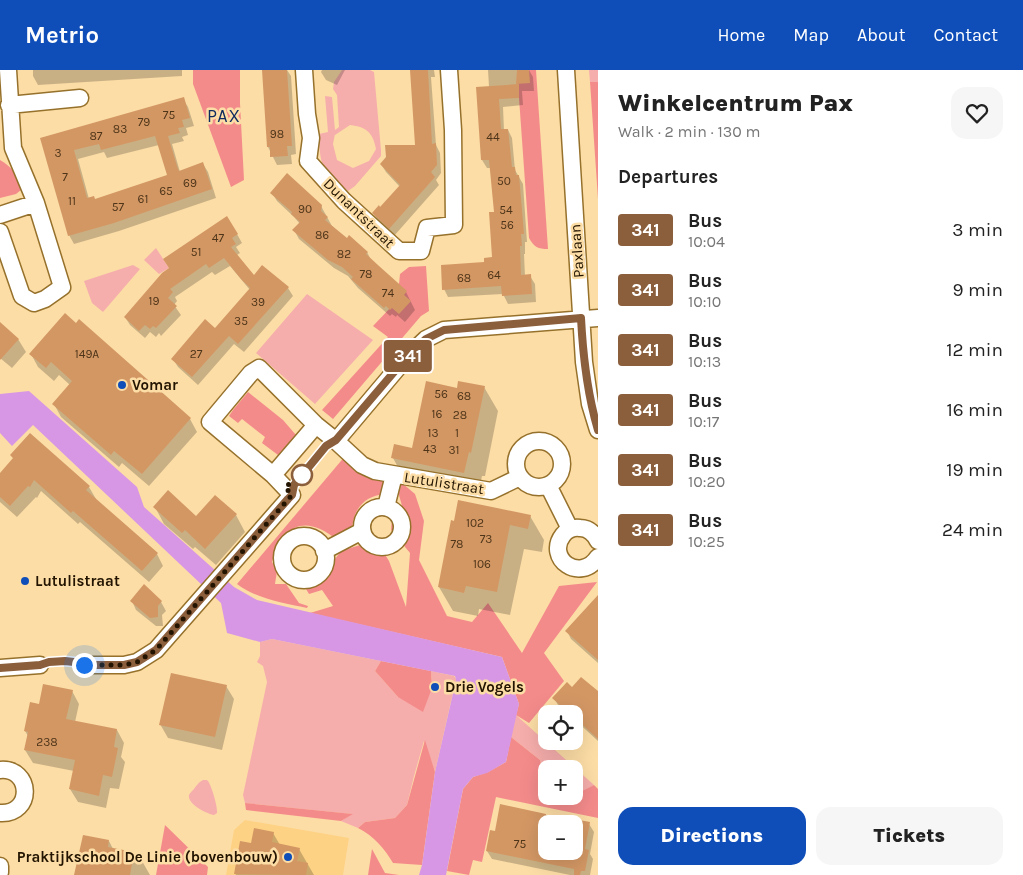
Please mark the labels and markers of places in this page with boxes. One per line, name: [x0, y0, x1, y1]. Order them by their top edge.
place label: Vomar: [132, 376, 178, 394]
marker: Vomar: [116, 379, 128, 391]
unlabelled marker: [291, 464, 313, 486]
place label: Lutulistraat: [35, 572, 120, 590]
marker: Lutulistraat: [19, 575, 31, 587]
place label: Drie Vogels: [445, 678, 524, 696]
marker: Drie Vogels: [429, 681, 441, 693]
place label: Praktijkschool De Linie (bovenbouw): [17, 848, 278, 866]
marker: Praktijkschool De Linie (bovenbouw): [282, 851, 294, 863]

